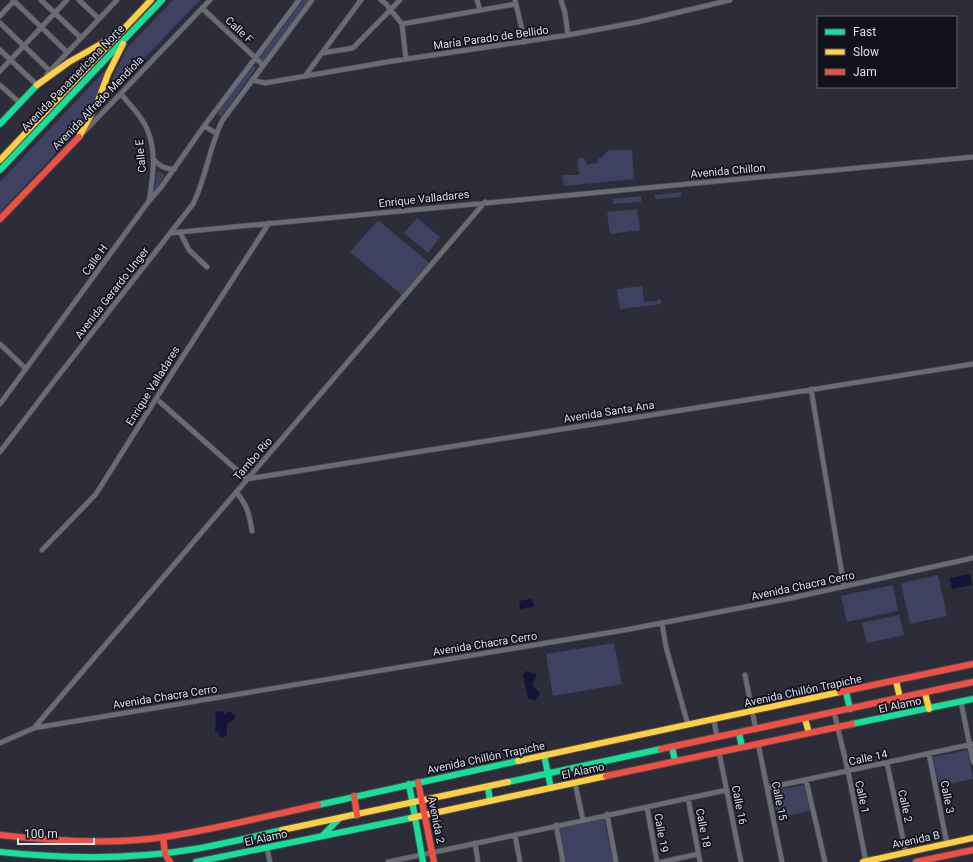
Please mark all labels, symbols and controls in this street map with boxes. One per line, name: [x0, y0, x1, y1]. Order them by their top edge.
street label: Calle F: [222, 14, 256, 46]
legend: [817, 16, 957, 88]
street label: Avenida Panamericana Norte: [19, 22, 127, 134]
street label: María Parado de Bellido: [433, 23, 549, 53]
text: Fast: [853, 25, 876, 39]
text: Slow: [853, 45, 879, 59]
street label: Avenida Alfredo Mendiola: [50, 53, 146, 153]
text: Jam: [853, 65, 877, 79]
street label: Calle E: [133, 139, 149, 173]
street label: Avenida Chillon: [690, 161, 766, 181]
street label: Enrique Valladares: [378, 188, 470, 210]
street label: Calle H: [79, 242, 111, 278]
street label: Avenida Gerardo Unger: [72, 245, 152, 341]
street label: Enrique Valladares: [123, 344, 183, 428]
street label: Avenida Santa Ana: [563, 398, 655, 426]
street label: Tambo Rio: [231, 435, 275, 483]
street label: Avenida Chacra Cerro: [750, 569, 856, 603]
street label: Avenida Chacra Cerro: [432, 629, 538, 659]
street label: Avenida Chillón Trapiche: [743, 672, 863, 710]
street label: Avenida Chacra Cerro: [112, 682, 218, 712]
street label: El Alamo: [877, 694, 923, 716]
street label: Avenida Chillón Trapiche: [426, 739, 546, 777]
street label: Calle 14: [847, 748, 889, 768]
street label: El Alamo: [560, 760, 606, 782]
street label: Calle 1: [852, 779, 872, 815]
street label: Calle 3: [937, 779, 957, 815]
street label: Calle 15: [769, 780, 789, 822]
street label: Calle 16: [729, 784, 749, 826]
street label: Calle 2: [895, 788, 915, 824]
street label: Avenida 2: [425, 795, 447, 845]
street label: Calle 18: [693, 807, 713, 849]
street label: Calle 19: [651, 812, 671, 854]
scale bar: [18, 820, 94, 846]
text: 100 m: [24, 827, 58, 841]
street label: El Alamo: [243, 827, 289, 849]
street label: Avenida B: [891, 829, 941, 851]

